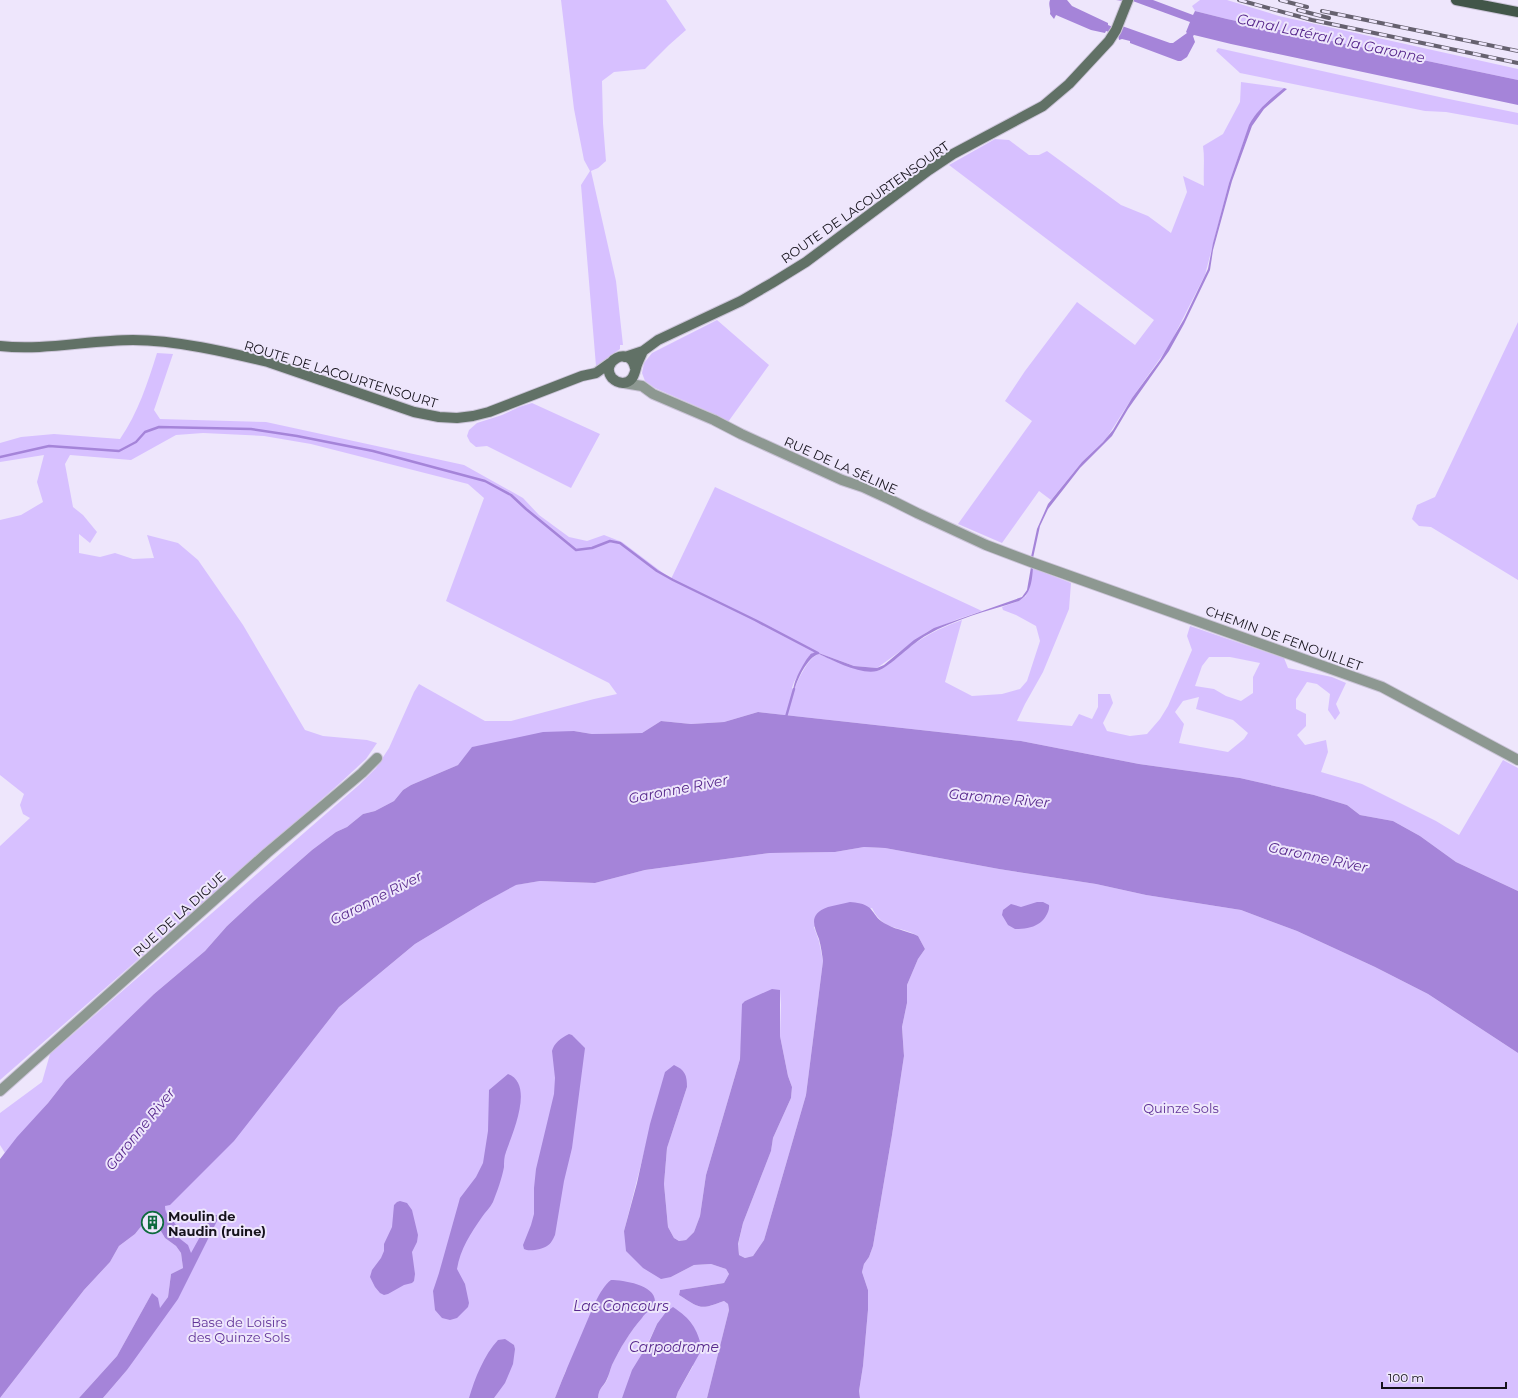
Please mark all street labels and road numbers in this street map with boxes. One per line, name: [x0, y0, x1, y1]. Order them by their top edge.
street label: ROUTE DE LACOURTENSOURT: [778, 137, 953, 266]
street label: ROUTE DE LACOURTENSOURT: [242, 337, 440, 411]
street label: RUE DE LA SÉLINE: [782, 433, 900, 497]
street label: CHEMIN DE FENOUILLET: [1203, 602, 1365, 674]
street label: RUE DE LA DIGUE: [130, 868, 228, 960]

